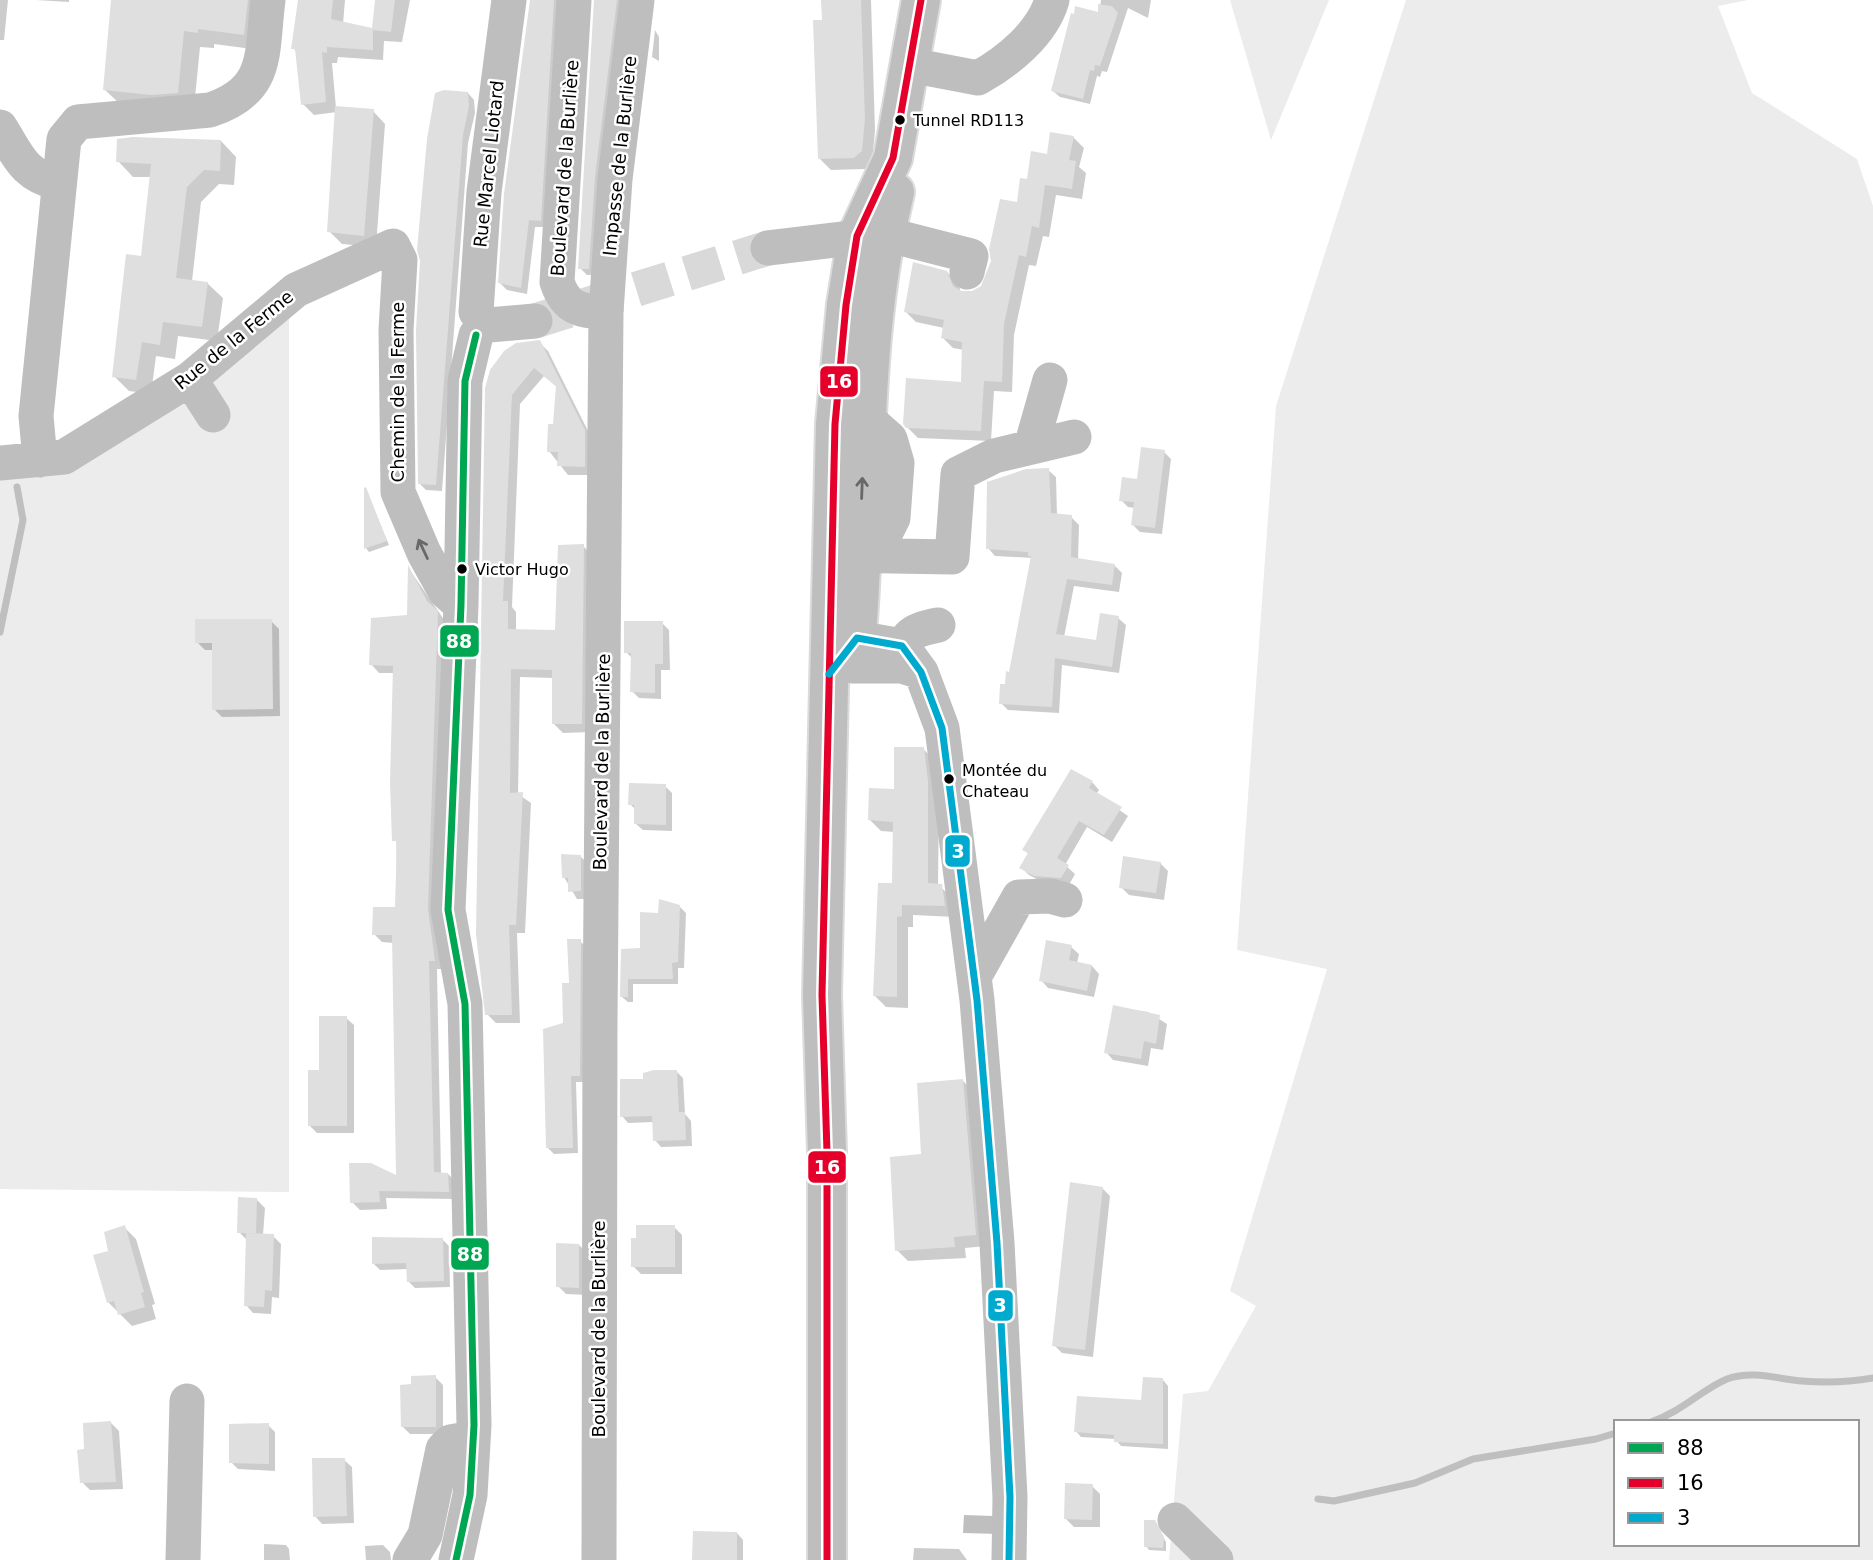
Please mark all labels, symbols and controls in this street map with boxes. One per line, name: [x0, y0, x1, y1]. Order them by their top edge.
street label: Impasse de la Burlière: [599, 55, 640, 257]
street label: Boulevard de la Burlière: [546, 59, 583, 277]
street label: Rue Marcel Liotard: [469, 79, 508, 248]
place label: Tunnel RD113: [912, 111, 1024, 130]
marker: Tunnel RD113: [893, 113, 907, 127]
street label: Rue de la Ferme: [170, 286, 297, 394]
street label: Chemin de la Ferme: [387, 302, 408, 482]
line badge: 16: [819, 365, 859, 398]
text: 16: [826, 370, 852, 392]
one-way arrow: [856, 476, 869, 499]
one-way arrow: [416, 539, 429, 561]
place label: Victor Hugo: [475, 560, 569, 579]
marker: Victor Hugo: [455, 562, 469, 576]
line badge: 88: [439, 624, 480, 658]
text: 88: [446, 630, 472, 652]
street label: Boulevard de la Burlière: [589, 653, 614, 871]
place label: Montée du Chateau: [962, 761, 1047, 801]
marker: Montée du Chateau: [942, 772, 956, 786]
line badge: 3: [944, 834, 971, 868]
text: 3: [951, 840, 965, 862]
line badge: 16: [807, 1150, 847, 1184]
text: 16: [814, 1156, 840, 1178]
street label: Boulevard de la Burlière: [588, 1220, 609, 1438]
line badge: 88: [450, 1237, 490, 1271]
text: 88: [457, 1243, 483, 1265]
line badge: 3: [987, 1289, 1014, 1322]
text: 3: [993, 1294, 1007, 1316]
legend: [1614, 1420, 1859, 1546]
text: 88: [1677, 1436, 1704, 1460]
text: 16: [1677, 1471, 1704, 1495]
text: 3: [1677, 1506, 1690, 1530]

